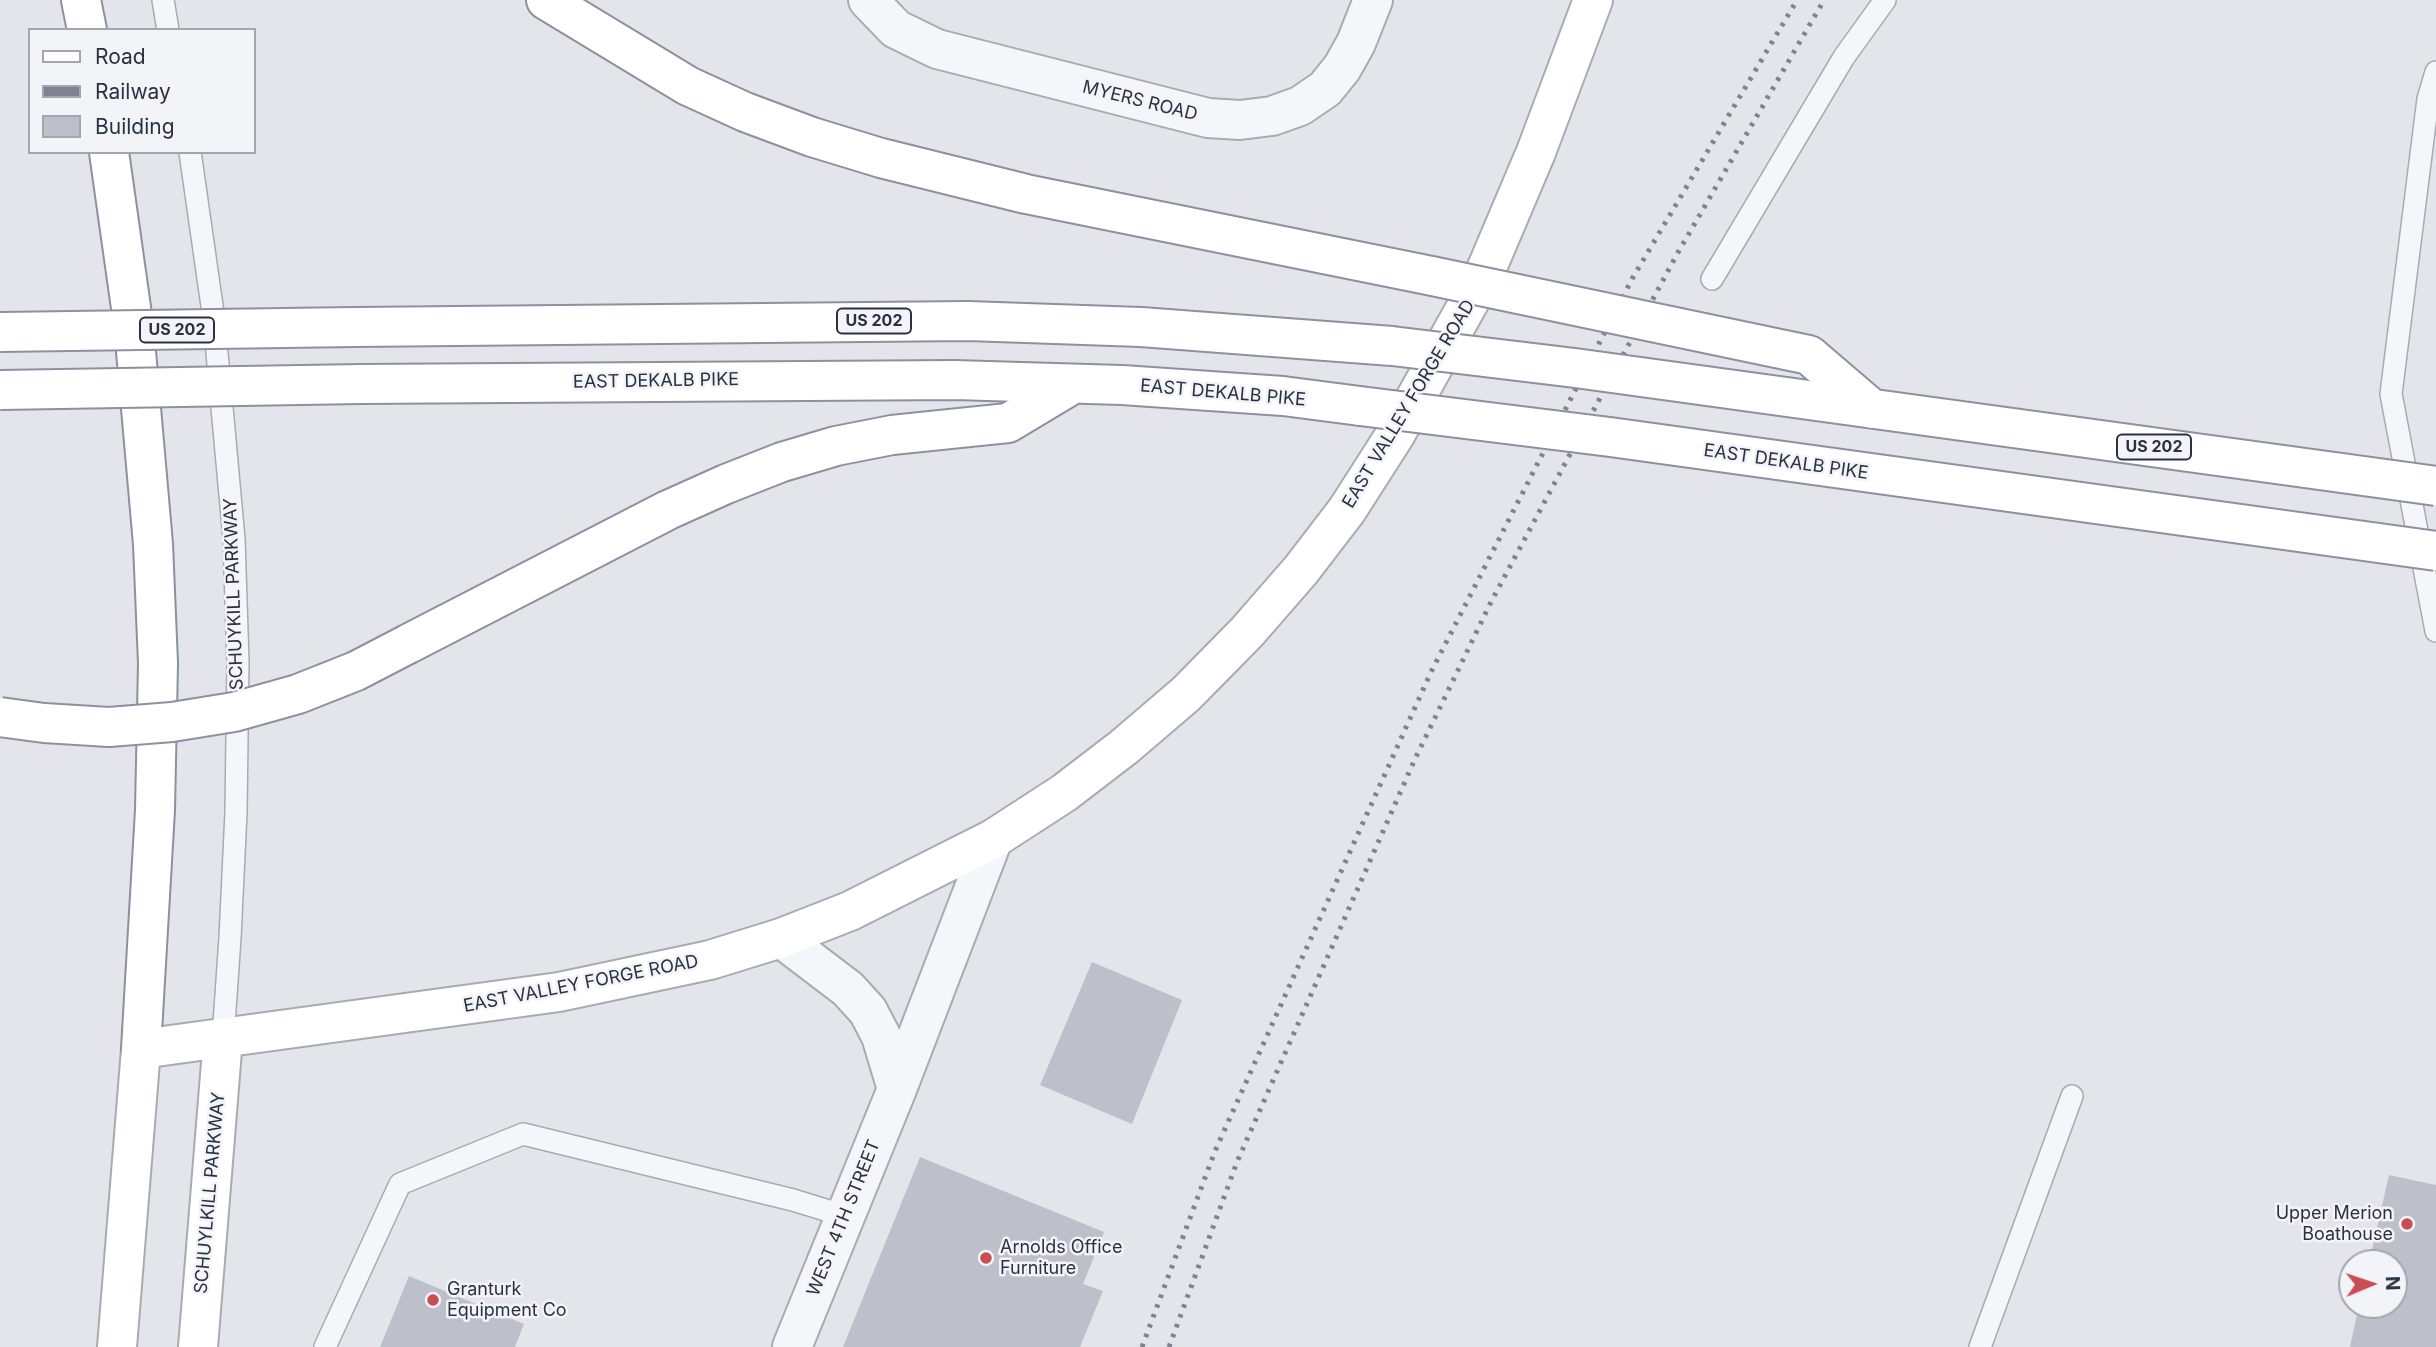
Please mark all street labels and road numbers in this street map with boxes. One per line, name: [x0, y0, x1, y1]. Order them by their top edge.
street label: MYERS ROAD: [1080, 76, 1200, 126]
street label: EAST VALLEY FORGE ROAD: [1338, 296, 1480, 512]
road number: US 202: [837, 308, 911, 334]
road number: US 202: [140, 318, 214, 342]
street label: EAST DEKALB PIKE: [573, 369, 739, 393]
street label: EAST DEKALB PIKE: [1139, 375, 1307, 411]
road number: US 202: [2117, 434, 2191, 460]
street label: EAST DEKALB PIKE: [1702, 440, 1870, 484]
street label: SCHUYKILL PARKWAY: [220, 498, 248, 690]
street label: EAST VALLEY FORGE ROAD: [462, 951, 700, 1017]
street label: SCHUYLKILL PARKWAY: [190, 1091, 230, 1295]
street label: WEST 4TH STREET: [803, 1137, 885, 1299]

